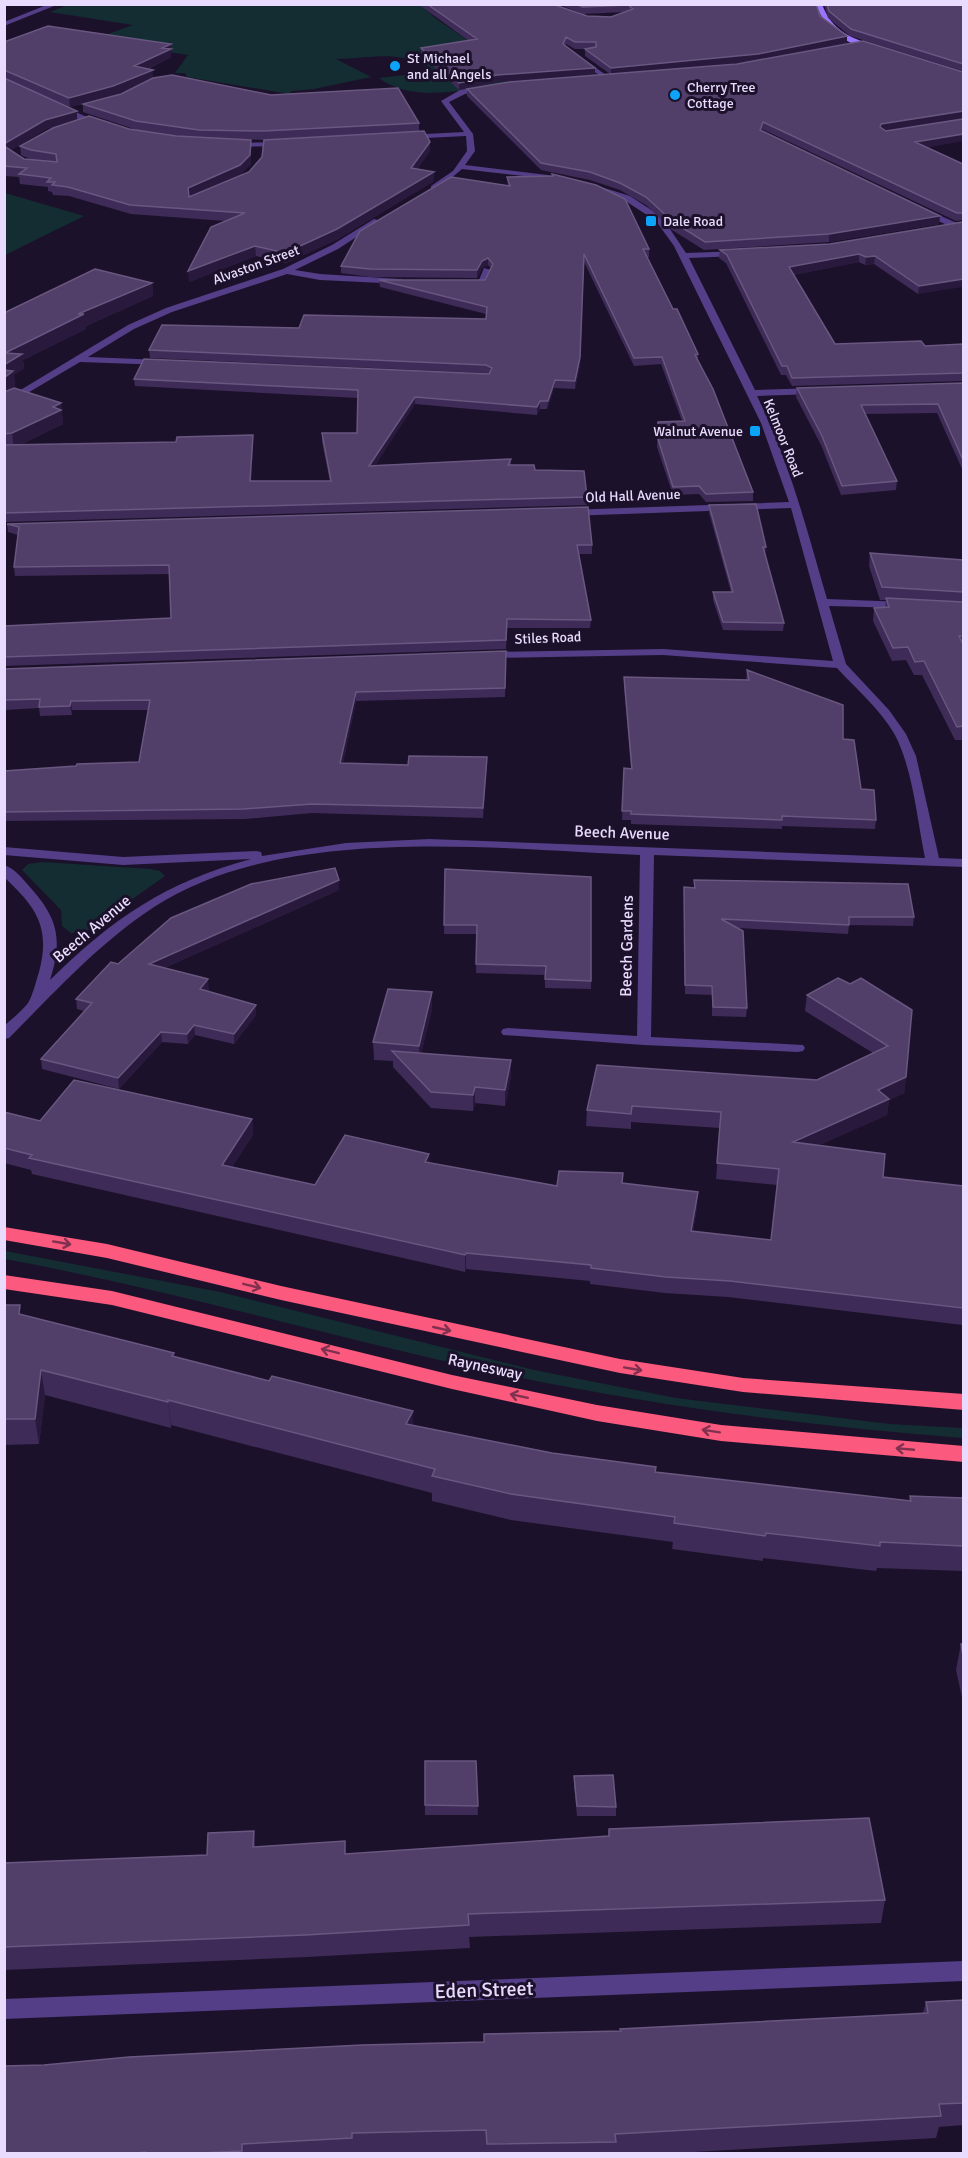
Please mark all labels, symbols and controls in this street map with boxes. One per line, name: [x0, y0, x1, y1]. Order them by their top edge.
place label: St Michael and all Angels: [407, 50, 491, 83]
marker: St Michael and all Angels: [388, 59, 402, 73]
place label: Cherry Tree Cottage: [687, 79, 755, 112]
marker: Cherry Tree Cottage: [668, 88, 682, 102]
place label: Dale Road: [663, 213, 723, 230]
marker: Dale Road: [644, 214, 658, 228]
street label: Alvaston Street: [210, 241, 302, 289]
street label: Kelmoor Road: [760, 396, 806, 480]
place label: Walnut Avenue: [653, 423, 743, 440]
marker: Walnut Avenue: [748, 424, 762, 438]
street label: Old Hall Avenue: [585, 486, 681, 506]
street label: Stiles Road: [514, 628, 582, 648]
street label: Beech Avenue: [574, 821, 670, 845]
street label: Beech Avenue: [49, 891, 135, 967]
street label: Beech Gardens: [616, 895, 638, 997]
one-way arrow: [52, 1238, 71, 1249]
one-way arrow: [242, 1281, 261, 1293]
one-way arrow: [432, 1324, 452, 1335]
one-way arrow: [321, 1344, 340, 1356]
street label: Raynesway: [446, 1349, 524, 1385]
one-way arrow: [623, 1364, 643, 1375]
one-way arrow: [510, 1390, 530, 1401]
one-way arrow: [702, 1426, 721, 1437]
one-way arrow: [896, 1443, 916, 1454]
street label: Eden Street: [434, 1976, 534, 2004]

